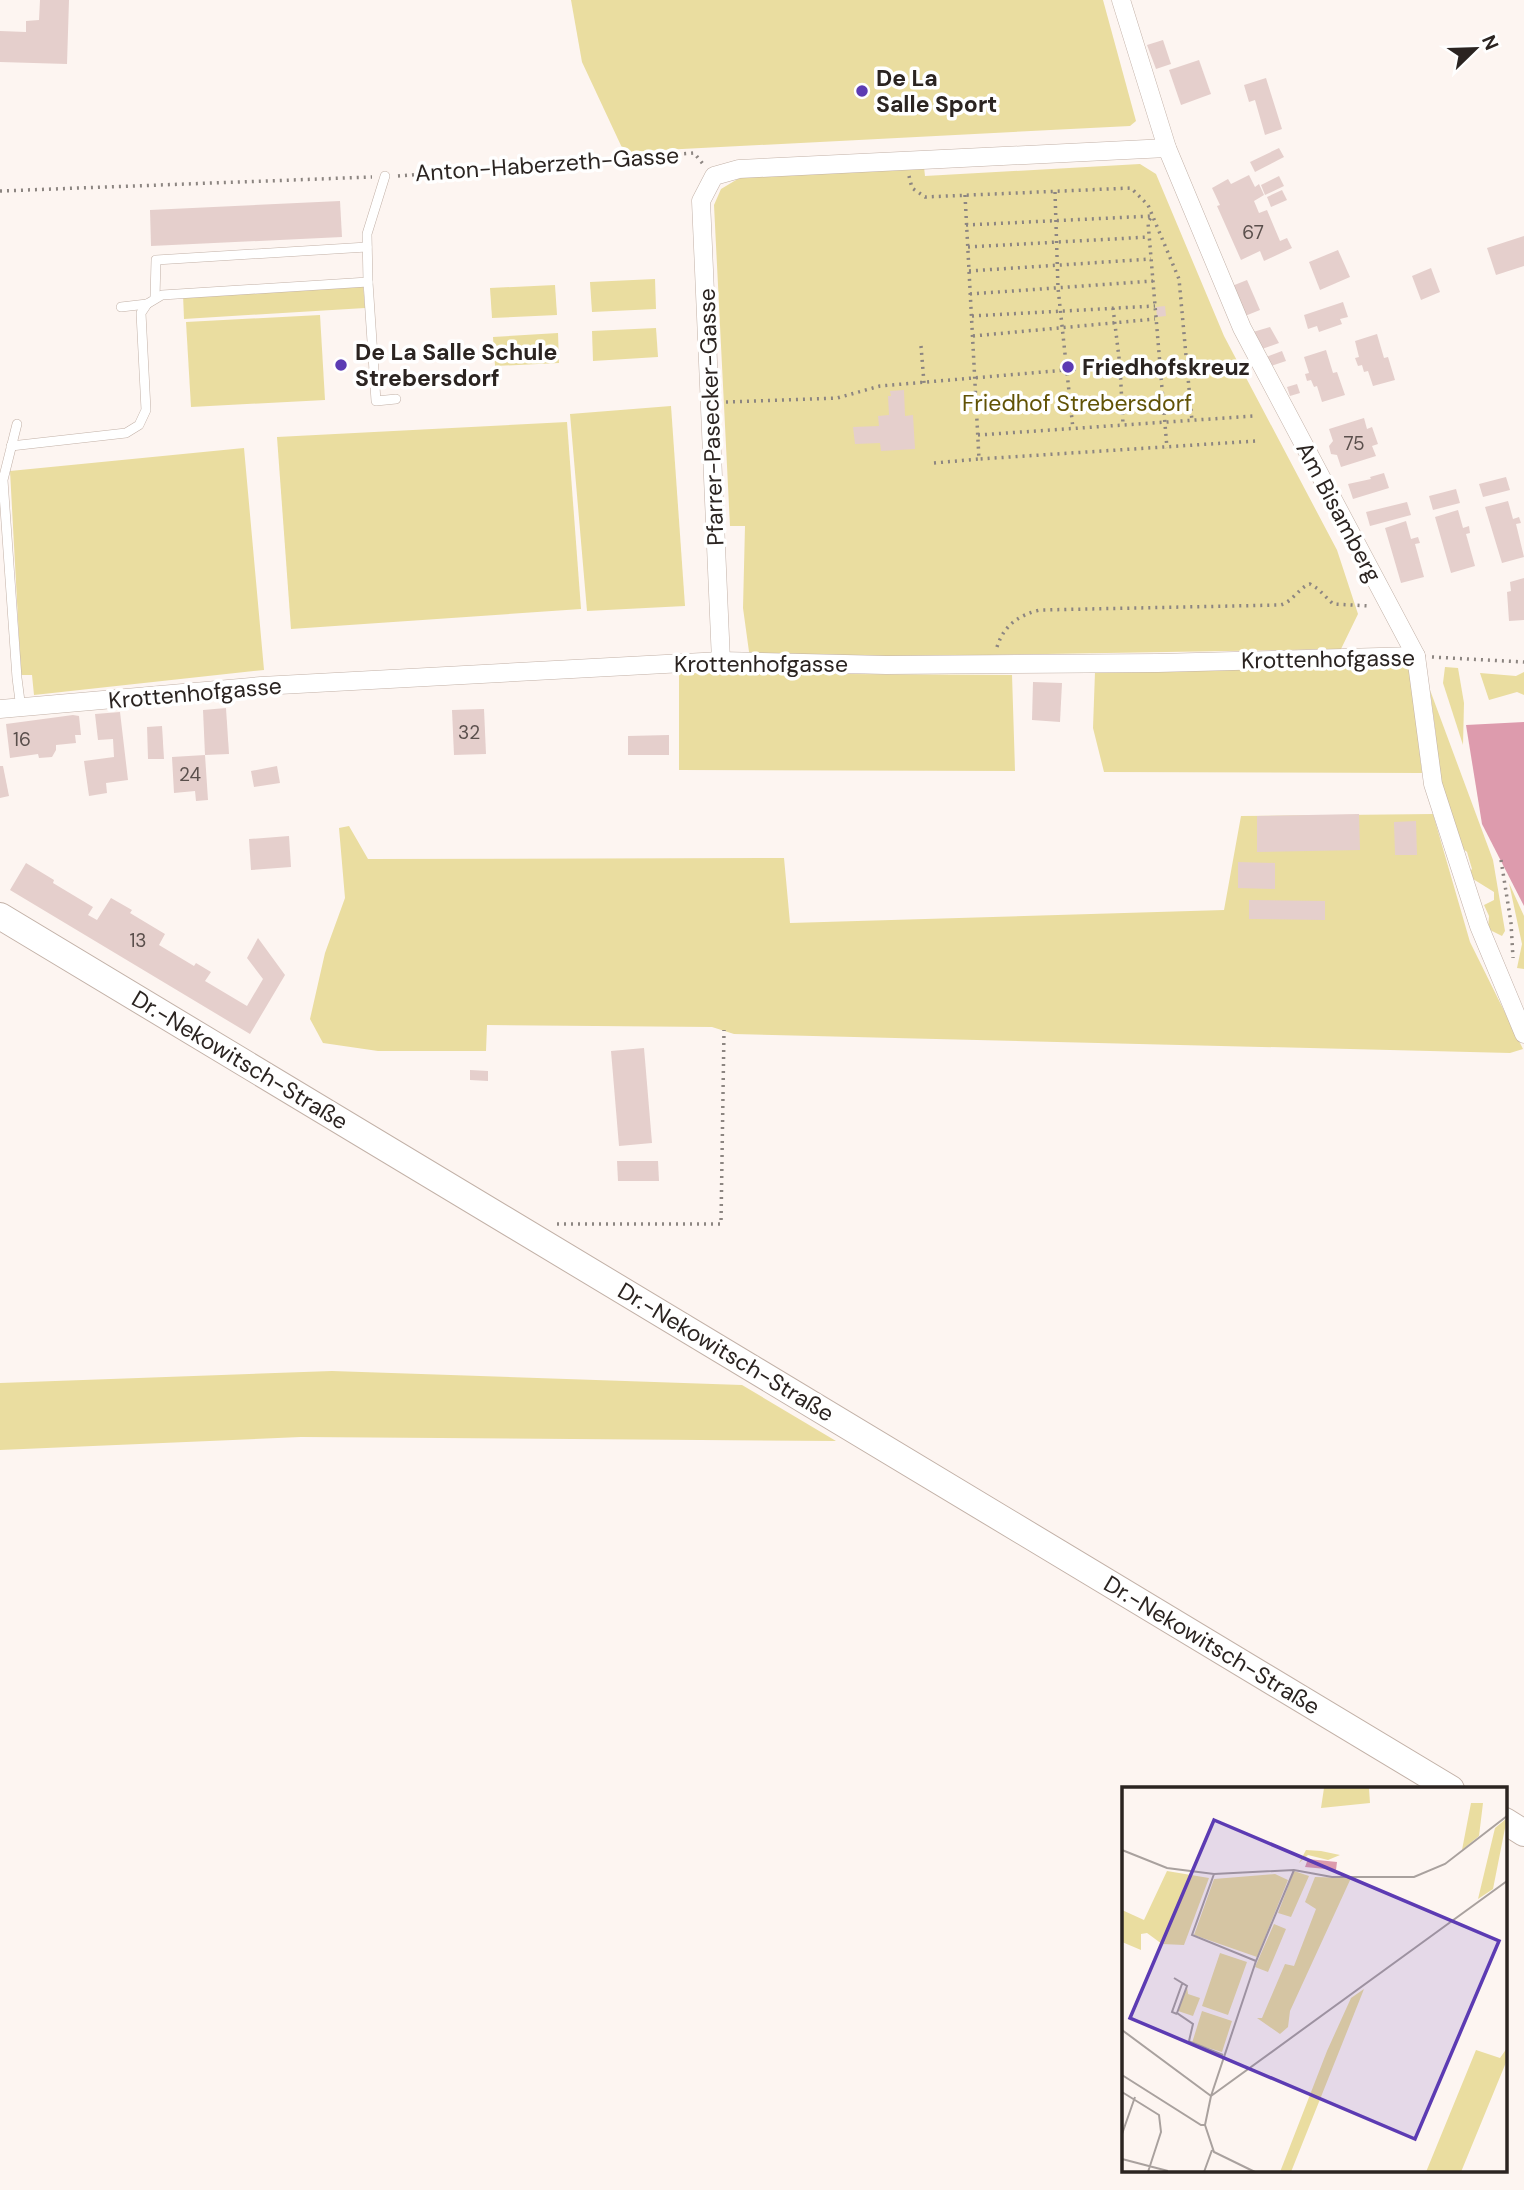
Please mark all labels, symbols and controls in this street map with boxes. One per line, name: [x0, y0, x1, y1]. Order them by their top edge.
north arrow: [1440, 14, 1510, 84]
text: N: [1476, 31, 1504, 54]
place label: De La Salle Sport: [876, 63, 997, 119]
marker: De La Salle Sport: [854, 83, 870, 99]
street label: Anton-Haberzeth-Gasse: [414, 140, 680, 188]
house number: 67: [1242, 220, 1264, 245]
street label: Pfarrer-Pasecker-Gasse: [692, 288, 730, 546]
place label: De La Salle Schule Strebersdorf: [355, 337, 557, 393]
place label: Friedhofskreuz: [1082, 352, 1250, 382]
marker: De La Salle Schule Strebersdorf: [333, 357, 349, 373]
marker: Friedhofskreuz: [1060, 359, 1076, 375]
park label: Friedhof Strebersdorf: [962, 388, 1192, 418]
house number: 75: [1343, 431, 1365, 456]
street label: Am Bisamberg: [1290, 437, 1389, 587]
street label: Krottenhofgasse: [1241, 642, 1415, 676]
street label: Krottenhofgasse: [674, 649, 848, 679]
street label: Krottenhofgasse: [107, 670, 283, 716]
house number: 32: [458, 720, 480, 745]
house number: 16: [13, 727, 31, 752]
house number: 24: [179, 762, 201, 787]
house number: 13: [129, 928, 147, 953]
street label: Dr.-Nekowitsch-Straße: [126, 984, 354, 1136]
street label: Dr.-Nekowitsch-Straße: [612, 1276, 840, 1428]
street label: Dr.-Nekowitsch-Straße: [1098, 1569, 1326, 1721]
inset map: [1122, 1787, 1506, 2172]

